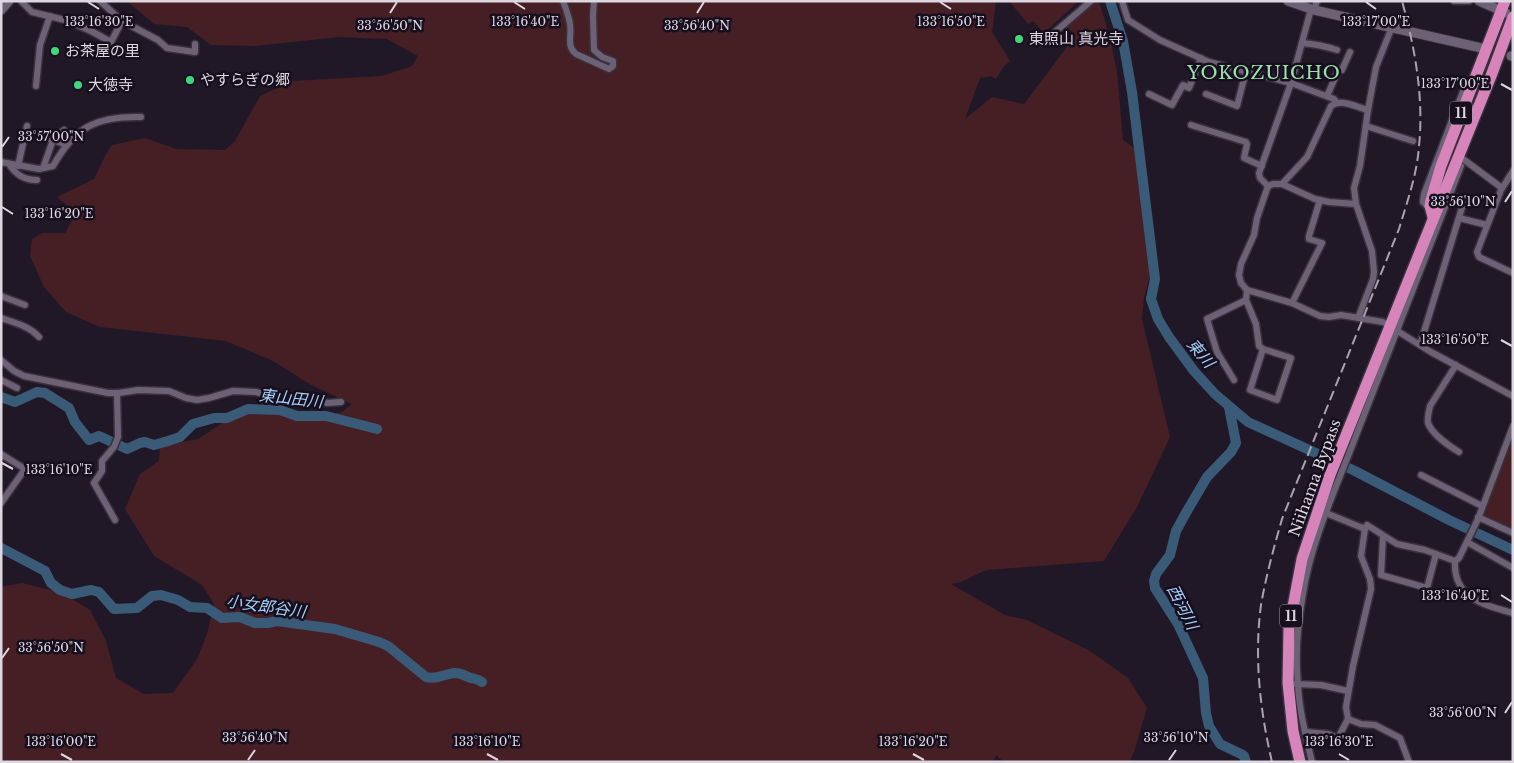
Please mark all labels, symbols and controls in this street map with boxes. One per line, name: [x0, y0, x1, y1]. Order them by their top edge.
text: 133°16'30"E: [64, 14, 134, 29]
text: 133°16'40"E: [491, 14, 559, 29]
text: 133°16'50"E: [917, 14, 985, 29]
text: 133°17'00"E: [1342, 14, 1411, 29]
text: 33°56'50"N: [357, 18, 423, 33]
text: 33°56'40"N: [664, 18, 730, 33]
place label: 東照山 真光寺: [1029, 29, 1123, 48]
marker: 東照山 真光寺: [1013, 33, 1025, 45]
place label: お茶屋の里: [65, 41, 140, 60]
marker: お茶屋の里: [49, 45, 61, 57]
district label: YOKOZUICHO: [1186, 62, 1341, 84]
place label: やすらぎの郷: [200, 70, 290, 89]
marker: やすらぎの郷: [184, 74, 196, 86]
place label: 大徳寺: [88, 75, 133, 94]
text: 133°17'00"E: [1421, 76, 1490, 91]
marker: 大徳寺: [72, 79, 84, 91]
road number: 11: [1450, 102, 1472, 125]
text: 33°57'00"N: [18, 129, 84, 144]
text: 33°56'10"N: [1431, 194, 1496, 209]
text: 133°16'20"E: [24, 206, 94, 221]
text: 133°16'50"E: [1421, 332, 1489, 347]
water label: 東川: [1183, 334, 1220, 373]
water label: 東山田川: [258, 385, 326, 411]
street label: Niihama Bypass: [1284, 416, 1345, 539]
text: 133°16'10"E: [26, 462, 93, 477]
water label: 西河川: [1163, 581, 1204, 635]
text: 133°16'40"E: [1421, 588, 1489, 603]
water label: 小女郎谷川: [225, 591, 309, 622]
road number: 11: [1280, 604, 1302, 628]
text: 33°56'50"N: [18, 640, 84, 655]
text: 33°56'00"N: [1429, 705, 1497, 720]
text: 33°56'40"N: [222, 730, 288, 745]
text: 33°56'10"N: [1144, 730, 1209, 745]
text: 133°16'00"E: [26, 734, 96, 749]
text: 133°16'10"E: [454, 734, 521, 749]
text: 133°16'20"E: [878, 734, 948, 749]
text: 133°16'30"E: [1304, 734, 1374, 749]

